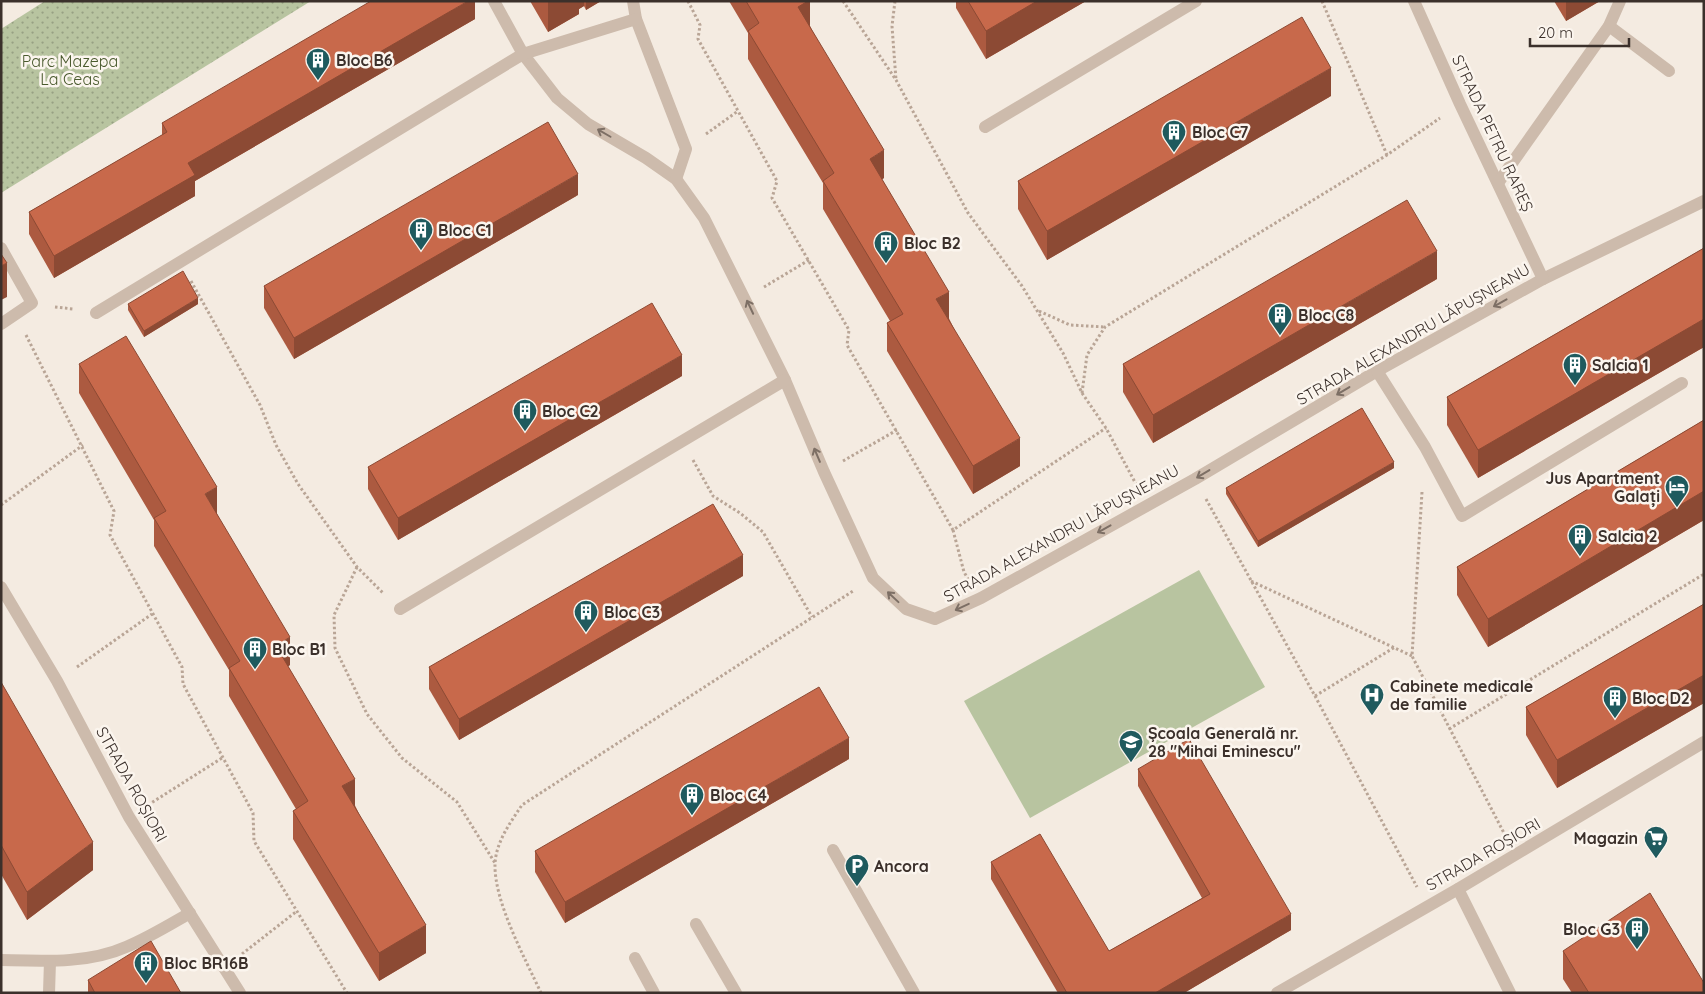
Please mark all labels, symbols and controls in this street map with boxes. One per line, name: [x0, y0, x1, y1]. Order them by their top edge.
scale bar: [1530, 15, 1629, 47]
text: 20 m: [1538, 23, 1573, 42]
building icon: Bloc B6: [305, 47, 331, 81]
place label: Bloc B6: [336, 50, 393, 70]
park label: Parc Mazepa La Ceas: [22, 51, 118, 89]
street label: STRADA PETRU RAREȘ: [1448, 52, 1538, 214]
building icon: Bloc C7: [1161, 119, 1187, 153]
place label: Bloc C7: [1192, 122, 1248, 142]
one-way arrow: [597, 128, 611, 138]
building icon: Bloc C1: [408, 217, 434, 251]
place label: Bloc C1: [438, 220, 492, 240]
building icon: Bloc B2: [873, 230, 899, 264]
place label: Bloc B2: [904, 233, 961, 253]
street label: STRADA ALEXANDRU LĂPUȘNEANU: [1293, 259, 1533, 409]
one-way arrow: [1494, 298, 1508, 308]
one-way arrow: [745, 300, 754, 315]
building icon: Bloc C8: [1267, 302, 1293, 336]
place label: Bloc C8: [1298, 305, 1354, 325]
building icon: Salcia 1: [1562, 352, 1588, 386]
place label: Salcia 1: [1592, 355, 1649, 375]
one-way arrow: [1337, 386, 1351, 396]
building icon: Bloc C2: [512, 398, 538, 432]
place label: Bloc C2: [542, 401, 599, 421]
one-way arrow: [811, 448, 821, 463]
street label: STRADA ALEXANDRU LĂPUȘNEANU: [940, 460, 1182, 606]
place label: Jus Apartment Galați: [1546, 468, 1660, 507]
one-way arrow: [1197, 469, 1211, 479]
hotel icon: Jus Apartment Galați: [1664, 474, 1690, 508]
building icon: Salcia 2: [1567, 523, 1593, 557]
one-way arrow: [1097, 524, 1112, 534]
place label: Salcia 2: [1598, 526, 1658, 546]
one-way arrow: [886, 591, 899, 603]
building icon: Bloc C3: [573, 599, 599, 633]
place label: Bloc C3: [604, 602, 660, 622]
one-way arrow: [955, 603, 970, 612]
building icon: Bloc B1: [242, 636, 268, 670]
place label: Bloc B1: [272, 639, 326, 659]
place label: Cabinete medicale de familie: [1390, 676, 1533, 714]
hospital icon: Cabinete medicale de familie: [1359, 682, 1385, 716]
building icon: Bloc D2: [1602, 685, 1628, 719]
place label: Bloc D2: [1632, 688, 1690, 708]
street label: STRADA ROȘIORI: [92, 723, 172, 845]
place label: Școala Generală nr. 28 "Mihai Eminescu": [1148, 723, 1301, 761]
school or university icon: Școala Generală nr. 28 "Mihai Eminescu": [1118, 729, 1144, 763]
building icon: Bloc C4: [679, 782, 705, 816]
place label: Bloc C4: [710, 785, 767, 805]
street label: STRADA ROȘIORI: [1422, 813, 1544, 895]
supermarket icon: Magazin: [1643, 825, 1669, 859]
place label: Magazin: [1574, 828, 1638, 848]
parking icon: Ancora: [844, 853, 870, 887]
place label: Ancora: [874, 856, 929, 876]
building icon: Bloc G3: [1624, 916, 1650, 950]
place label: Bloc G3: [1563, 919, 1620, 939]
building icon: Bloc BR16B: [133, 950, 159, 984]
place label: Bloc BR16B: [164, 953, 248, 973]

